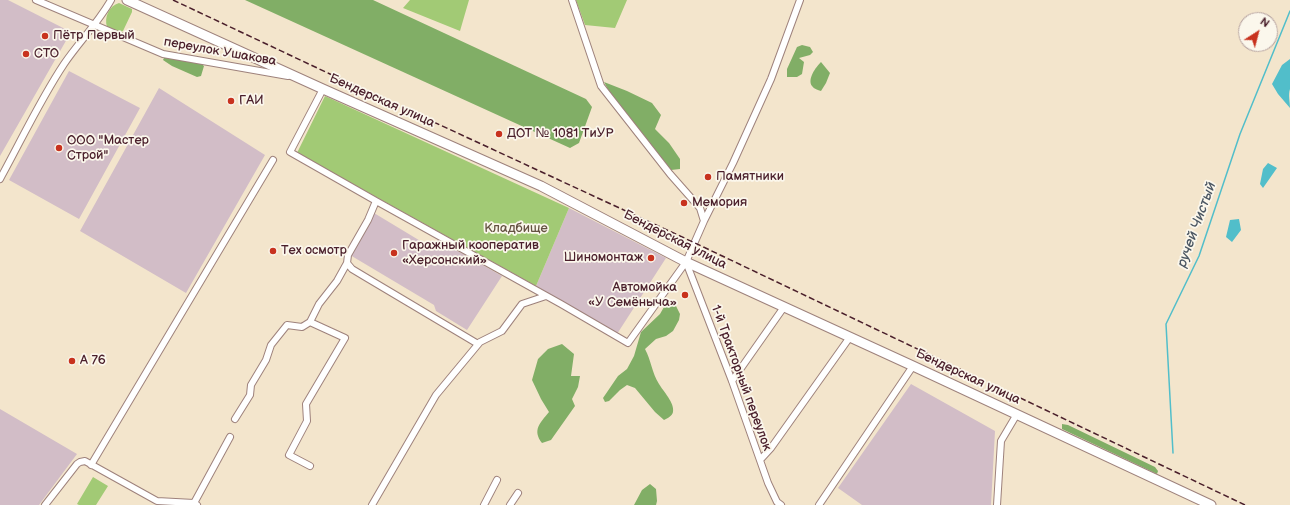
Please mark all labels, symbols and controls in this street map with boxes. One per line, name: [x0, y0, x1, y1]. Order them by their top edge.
north arrow: [1238, 12, 1278, 52]
text: N: [1258, 15, 1272, 30]
place label: Пётр Первый: [53, 28, 135, 44]
marker: Пётр Первый: [40, 31, 50, 41]
street label: переулок Ушакова: [162, 34, 278, 70]
place label: СТО: [34, 46, 59, 62]
marker: СТО: [21, 49, 31, 59]
street label: Бендерская улица: [327, 71, 437, 131]
place label: ГАИ: [239, 93, 264, 109]
marker: ГАИ: [226, 96, 236, 106]
place label: ДОТ № 1081 ТиУР: [507, 126, 613, 142]
marker: ДОТ № 1081 ТиУР: [494, 129, 504, 139]
place label: ООО "Мастер Строй": [67, 133, 149, 164]
marker: ООО "Мастер Строй": [54, 143, 64, 153]
place label: Памятники: [716, 169, 784, 185]
marker: Памятники: [703, 172, 713, 182]
water label: ручей Чистый: [1174, 180, 1220, 270]
place label: Мемория: [692, 195, 747, 211]
marker: Мемория: [679, 198, 689, 208]
street label: Бендерская улица: [621, 207, 729, 273]
park label: Кладбище: [484, 221, 548, 237]
place label: Гаражный кооператив «Херсонский»: [402, 238, 539, 269]
place label: Тех осмотр: [281, 243, 347, 259]
marker: Тех осмотр: [268, 246, 278, 256]
marker: Гаражный кооператив «Херсонский»: [389, 248, 399, 258]
place label: Шиномонтаж: [564, 250, 643, 266]
marker: Шиномонтаж: [646, 253, 656, 263]
place label: Автомойка «У Семёныча»: [588, 280, 677, 311]
marker: Автомойка «У Семёныча»: [680, 290, 690, 300]
street label: 1-й Тракторный переулок: [707, 303, 775, 453]
street label: Бендерская улица: [913, 346, 1023, 408]
place label: А 76: [80, 353, 106, 369]
marker: А 76: [67, 356, 77, 366]

